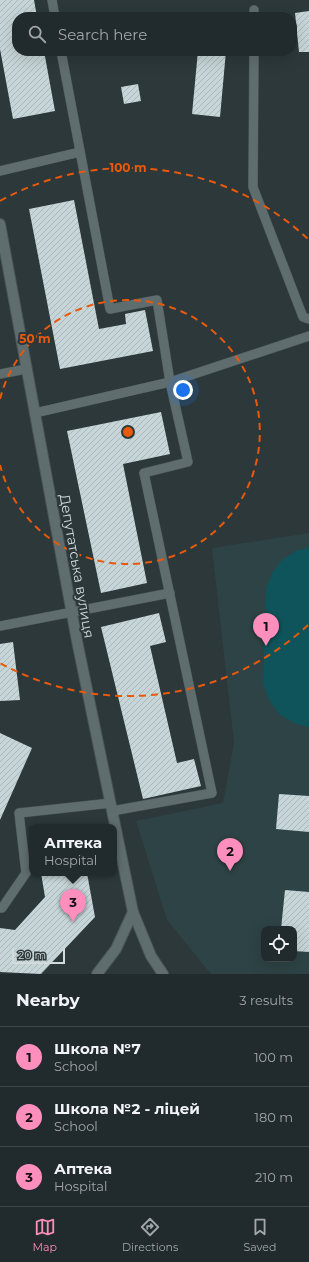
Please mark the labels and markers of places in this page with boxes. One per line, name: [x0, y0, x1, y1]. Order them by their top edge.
centre of rings: [121, 425, 135, 439]
pin: 1: [253, 613, 279, 646]
pin: 2: [217, 838, 243, 871]
pin: 3: [60, 889, 86, 922]

